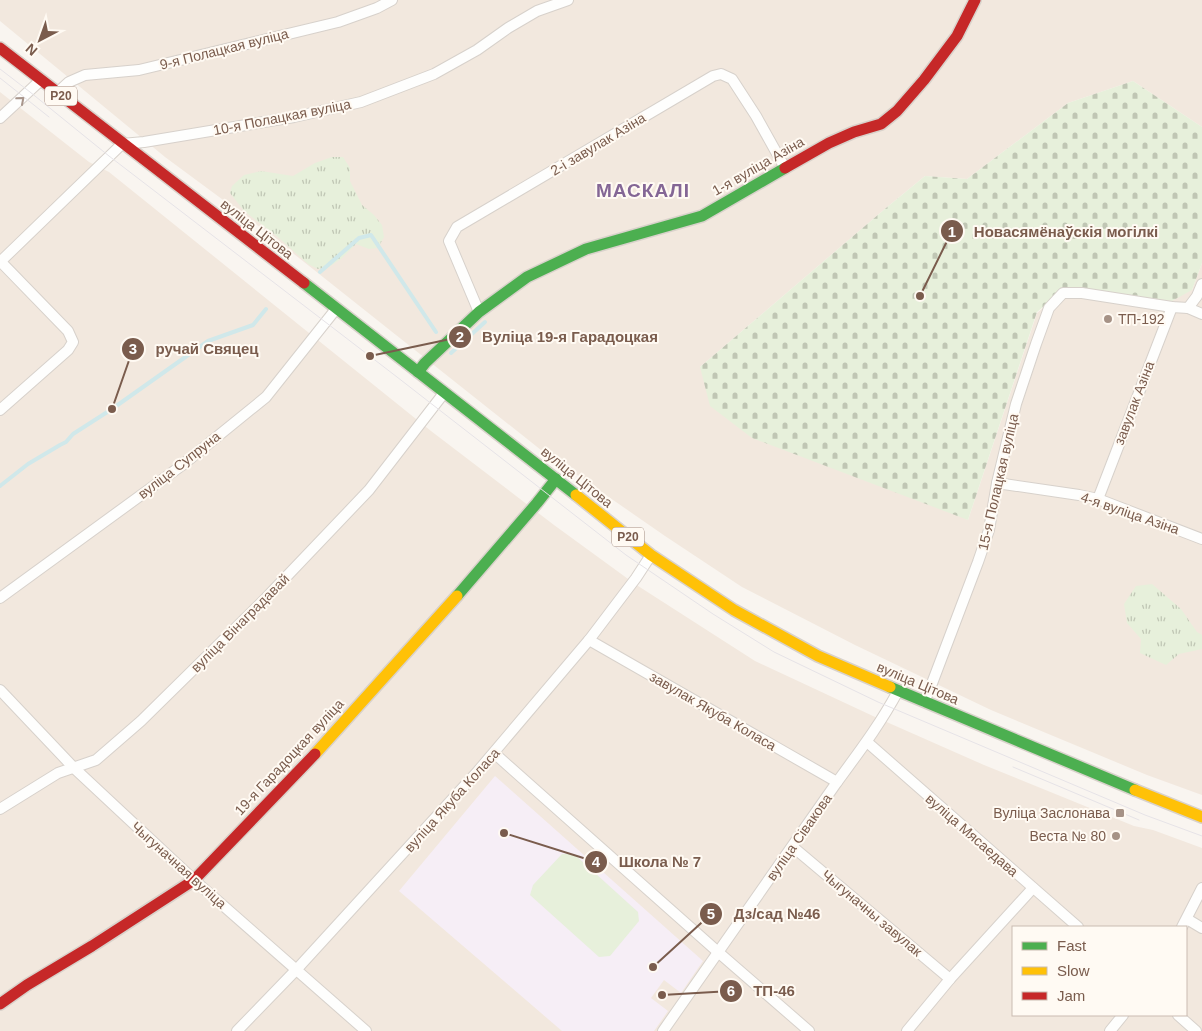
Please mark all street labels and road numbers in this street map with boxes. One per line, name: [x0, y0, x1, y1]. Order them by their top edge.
street label: 9-я Полацкая вуліца: [158, 25, 290, 73]
road number: Р20: [45, 86, 77, 105]
street label: 10-я Полацкая вуліца: [212, 96, 352, 138]
street label: 2-і завулак Азіна: [548, 109, 649, 179]
street label: 1-я вуліца Азіна: [709, 133, 807, 199]
street label: вуліца Цітова: [218, 196, 297, 262]
street label: завулак Азіна: [1111, 359, 1157, 447]
street label: 15-я Полацкая вуліца: [974, 412, 1022, 552]
street label: вуліца Супруна: [135, 428, 223, 502]
street label: вуліца Цітова: [538, 443, 616, 511]
street label: 4-я вуліца Азіна: [1079, 489, 1182, 537]
road number: Р20: [612, 528, 644, 546]
street label: вуліца Вінаградавай: [188, 571, 292, 675]
street label: вуліца Цітова: [875, 659, 962, 708]
street label: завулак Якуба Коласа: [647, 668, 779, 754]
street label: 19-я Гарадоцкая вуліца: [231, 696, 347, 818]
street label: вуліца Якуба Коласа: [401, 745, 503, 855]
street label: вуліца Сівакова: [763, 790, 835, 883]
street label: вуліца Мясаедава: [922, 790, 1022, 880]
street label: Чыгуначная вуліца: [128, 818, 230, 912]
street label: Чыгуначны завулак: [819, 866, 926, 960]

